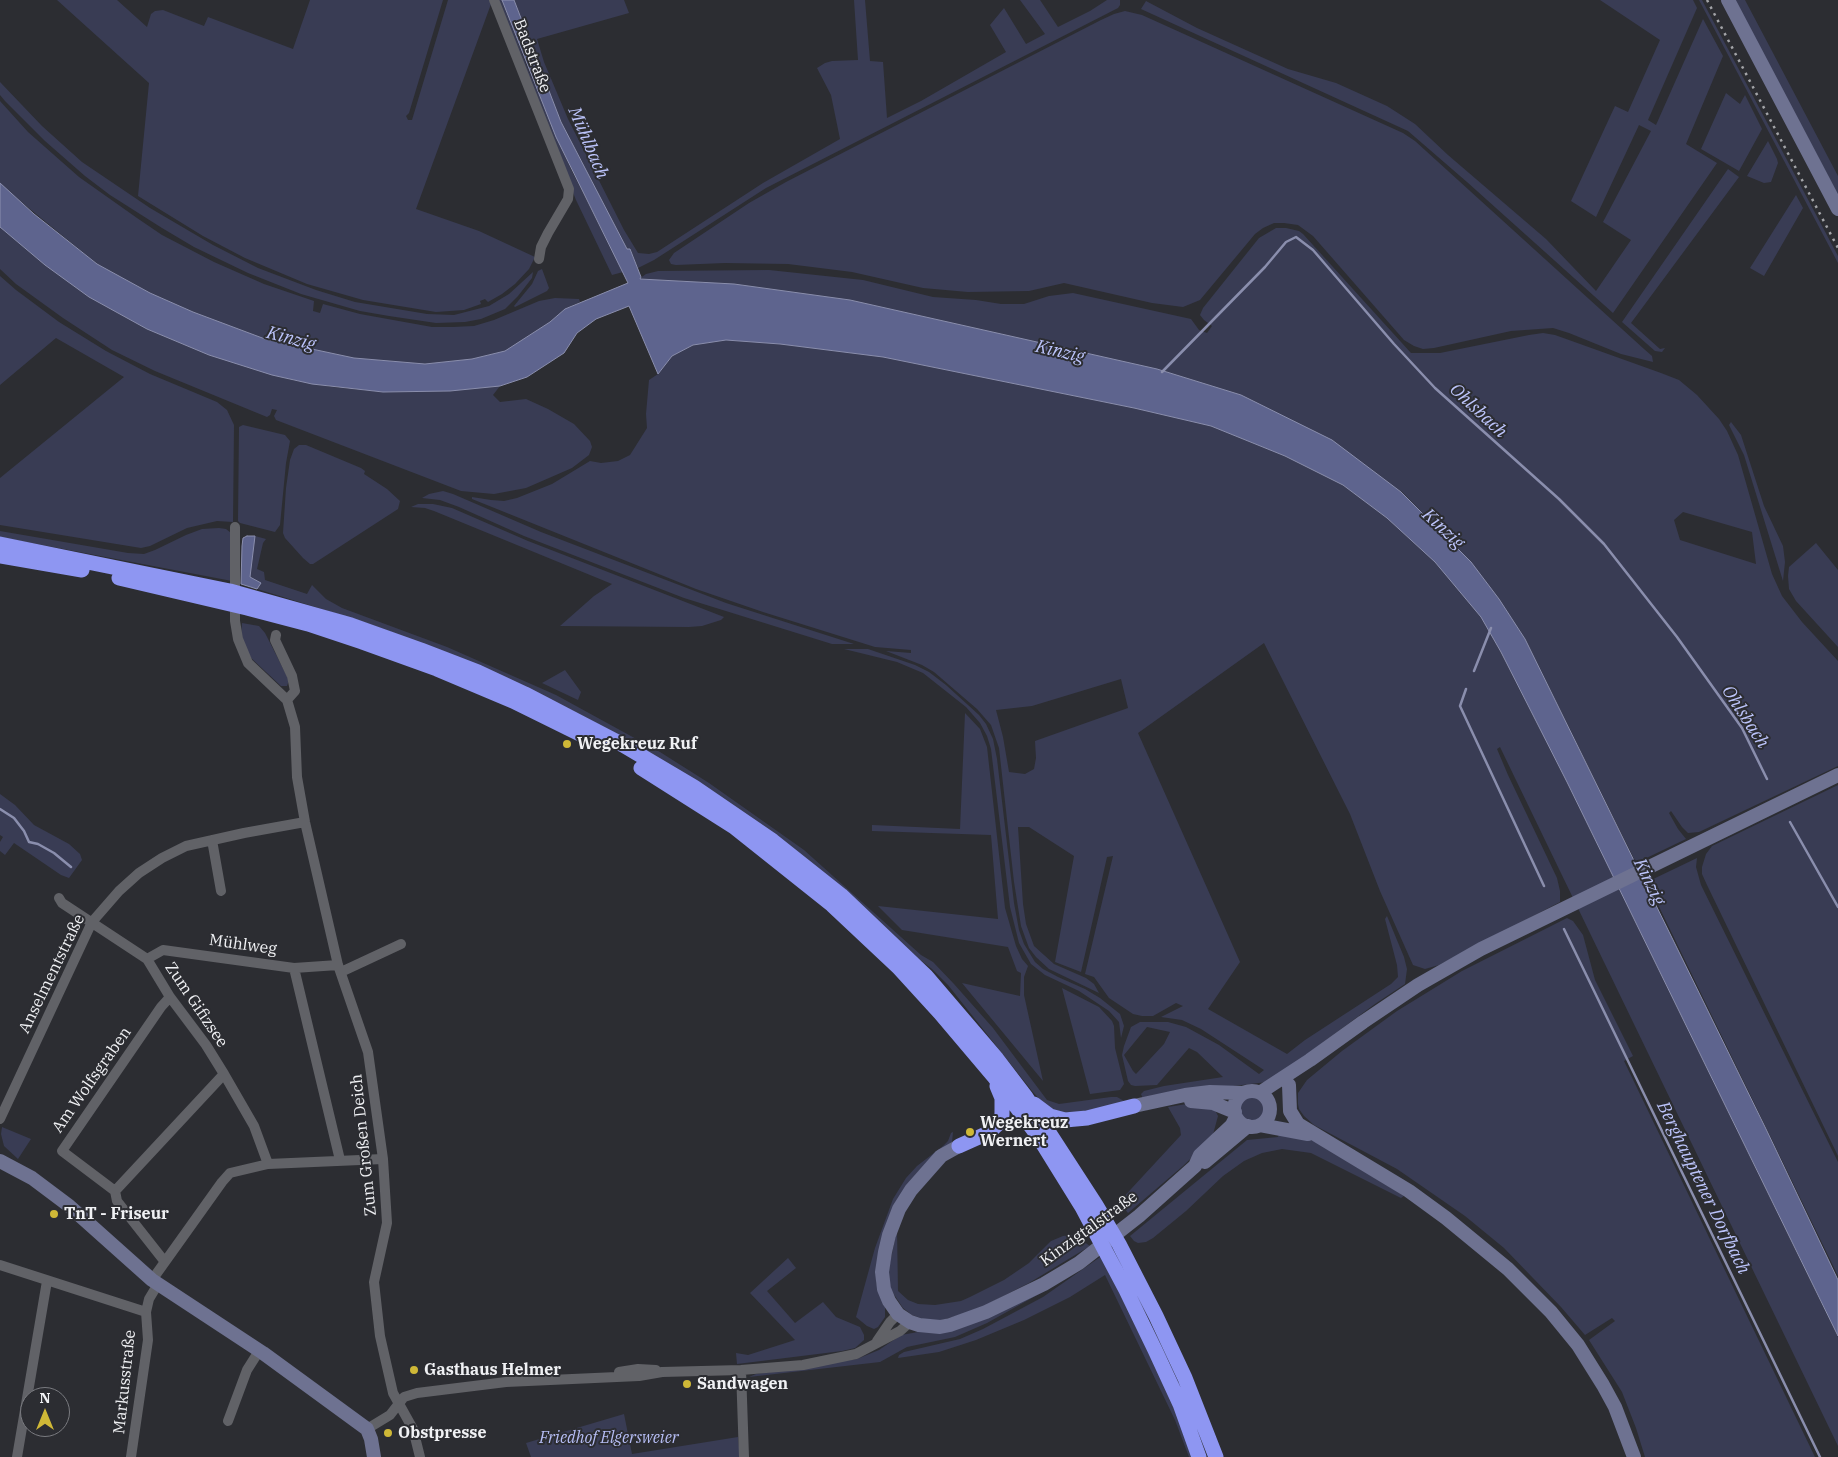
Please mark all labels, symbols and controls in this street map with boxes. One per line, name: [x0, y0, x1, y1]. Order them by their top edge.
street label: Badstraße: [509, 17, 555, 95]
water label: Mühlbach: [563, 104, 613, 182]
water label: Kinzig: [264, 322, 318, 356]
water label: Kinzig: [1033, 336, 1087, 368]
water label: Ohlsbach: [1445, 379, 1511, 443]
water label: Kinzig: [1418, 504, 1468, 554]
water label: Ohlsbach: [1717, 682, 1773, 752]
place label: Wegekreuz Ruf: [577, 734, 697, 754]
marker: Wegekreuz Ruf: [561, 738, 573, 750]
water label: Kinzig: [1628, 855, 1670, 909]
street label: Anselmentstraße: [15, 911, 89, 1037]
street label: Mühlweg: [208, 931, 278, 959]
street label: Zum Gifizsee: [160, 959, 232, 1051]
street label: Am Wolfsgraben: [48, 1023, 136, 1137]
street label: Zum Großen Deich: [347, 1073, 381, 1217]
water label: Berghauptener Dorfbach: [1652, 1098, 1754, 1278]
place label: Wegekreuz Wernert: [980, 1113, 1068, 1151]
marker: Wegekreuz Wernert: [964, 1126, 976, 1138]
street label: Kinzigtalstraße: [1037, 1187, 1141, 1271]
place label: TnT - Friseur: [64, 1204, 169, 1224]
marker: TnT - Friseur: [48, 1208, 60, 1220]
street label: Markusstraße: [110, 1329, 140, 1435]
place label: Gasthaus Helmer: [424, 1360, 561, 1380]
marker: Gasthaus Helmer: [408, 1364, 420, 1376]
place label: Sandwagen: [697, 1374, 788, 1394]
marker: Sandwagen: [681, 1378, 693, 1390]
north arrow: [20, 1387, 70, 1437]
text: N: [39, 1389, 51, 1407]
place label: Obstpresse: [398, 1423, 486, 1443]
marker: Obstpresse: [382, 1427, 394, 1439]
park label: Friedhof Elgersweier: [539, 1428, 679, 1448]

